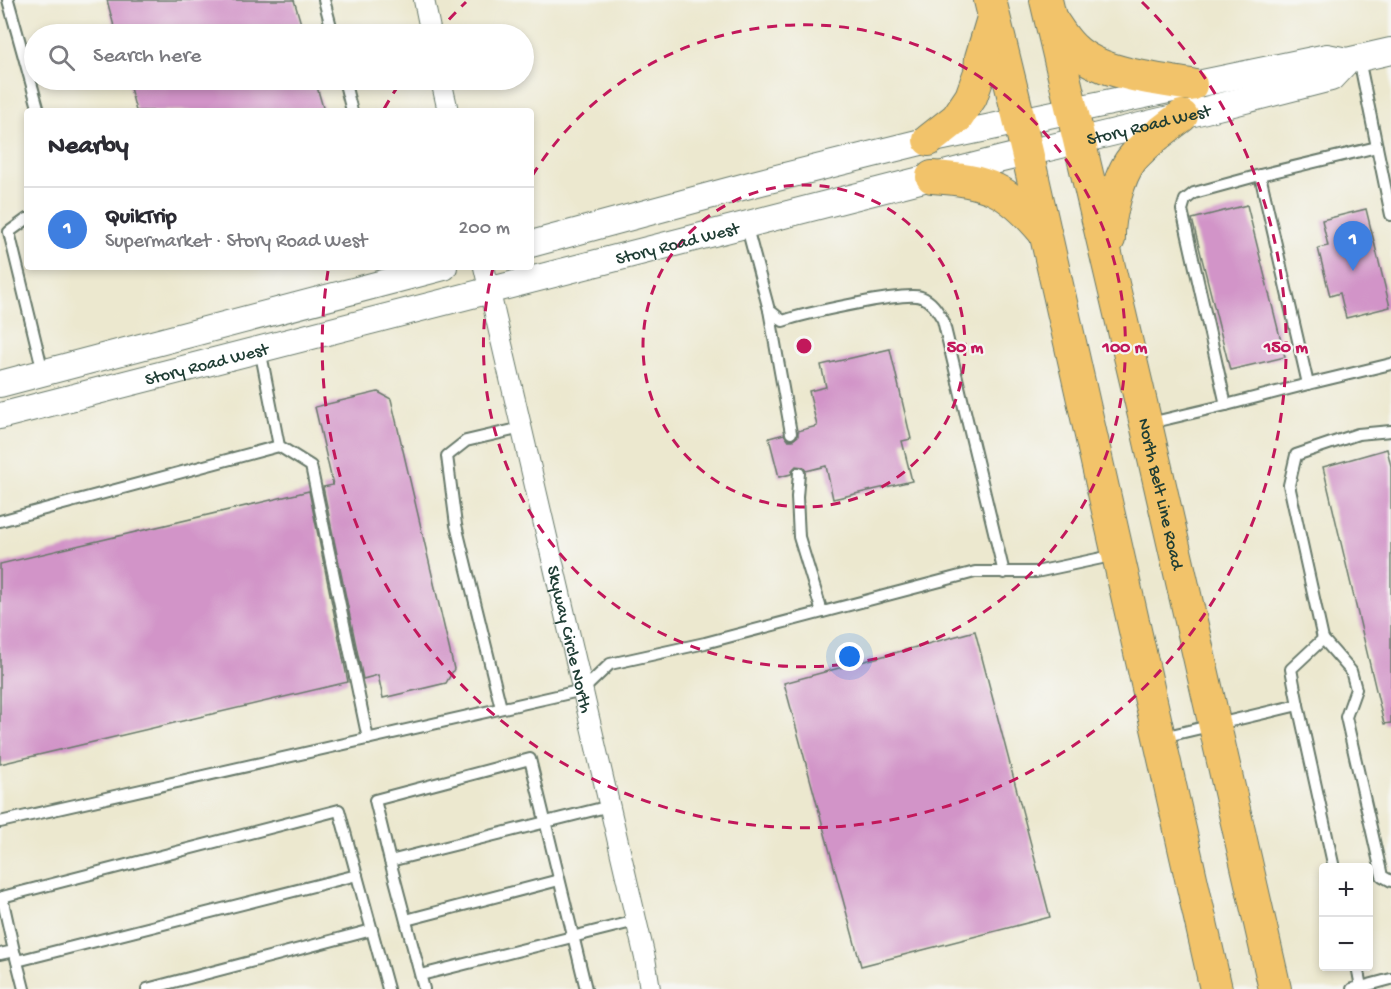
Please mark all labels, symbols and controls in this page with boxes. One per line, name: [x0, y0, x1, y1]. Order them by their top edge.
search box: [24, 24, 534, 90]
icon: search: [45, 41, 78, 74]
text: Search here: [93, 44, 201, 70]
street label: Story Road West: [1085, 101, 1215, 151]
text: Nearby: [48, 132, 129, 163]
text: QuikTrip: [105, 205, 177, 231]
text: 1: [63, 218, 72, 241]
text: 200 m: [459, 218, 510, 241]
street label: Story Road West: [614, 218, 743, 271]
pin: 1: [1334, 222, 1372, 271]
text: Supermarket · Story Road West: [105, 231, 367, 254]
centre of rings: [794, 336, 814, 356]
text: 50 m: [947, 338, 984, 359]
text: 100 m: [1102, 338, 1148, 359]
text: 150 m: [1263, 338, 1308, 359]
street label: Story Road West: [143, 339, 273, 391]
street label: North Belt Line Road: [1132, 416, 1187, 573]
street label: Skyway Circle North: [541, 564, 596, 716]
your location: [835, 642, 864, 671]
map controls: [1319, 863, 1373, 971]
button: +: [1319, 863, 1373, 917]
button: −: [1319, 917, 1373, 971]

